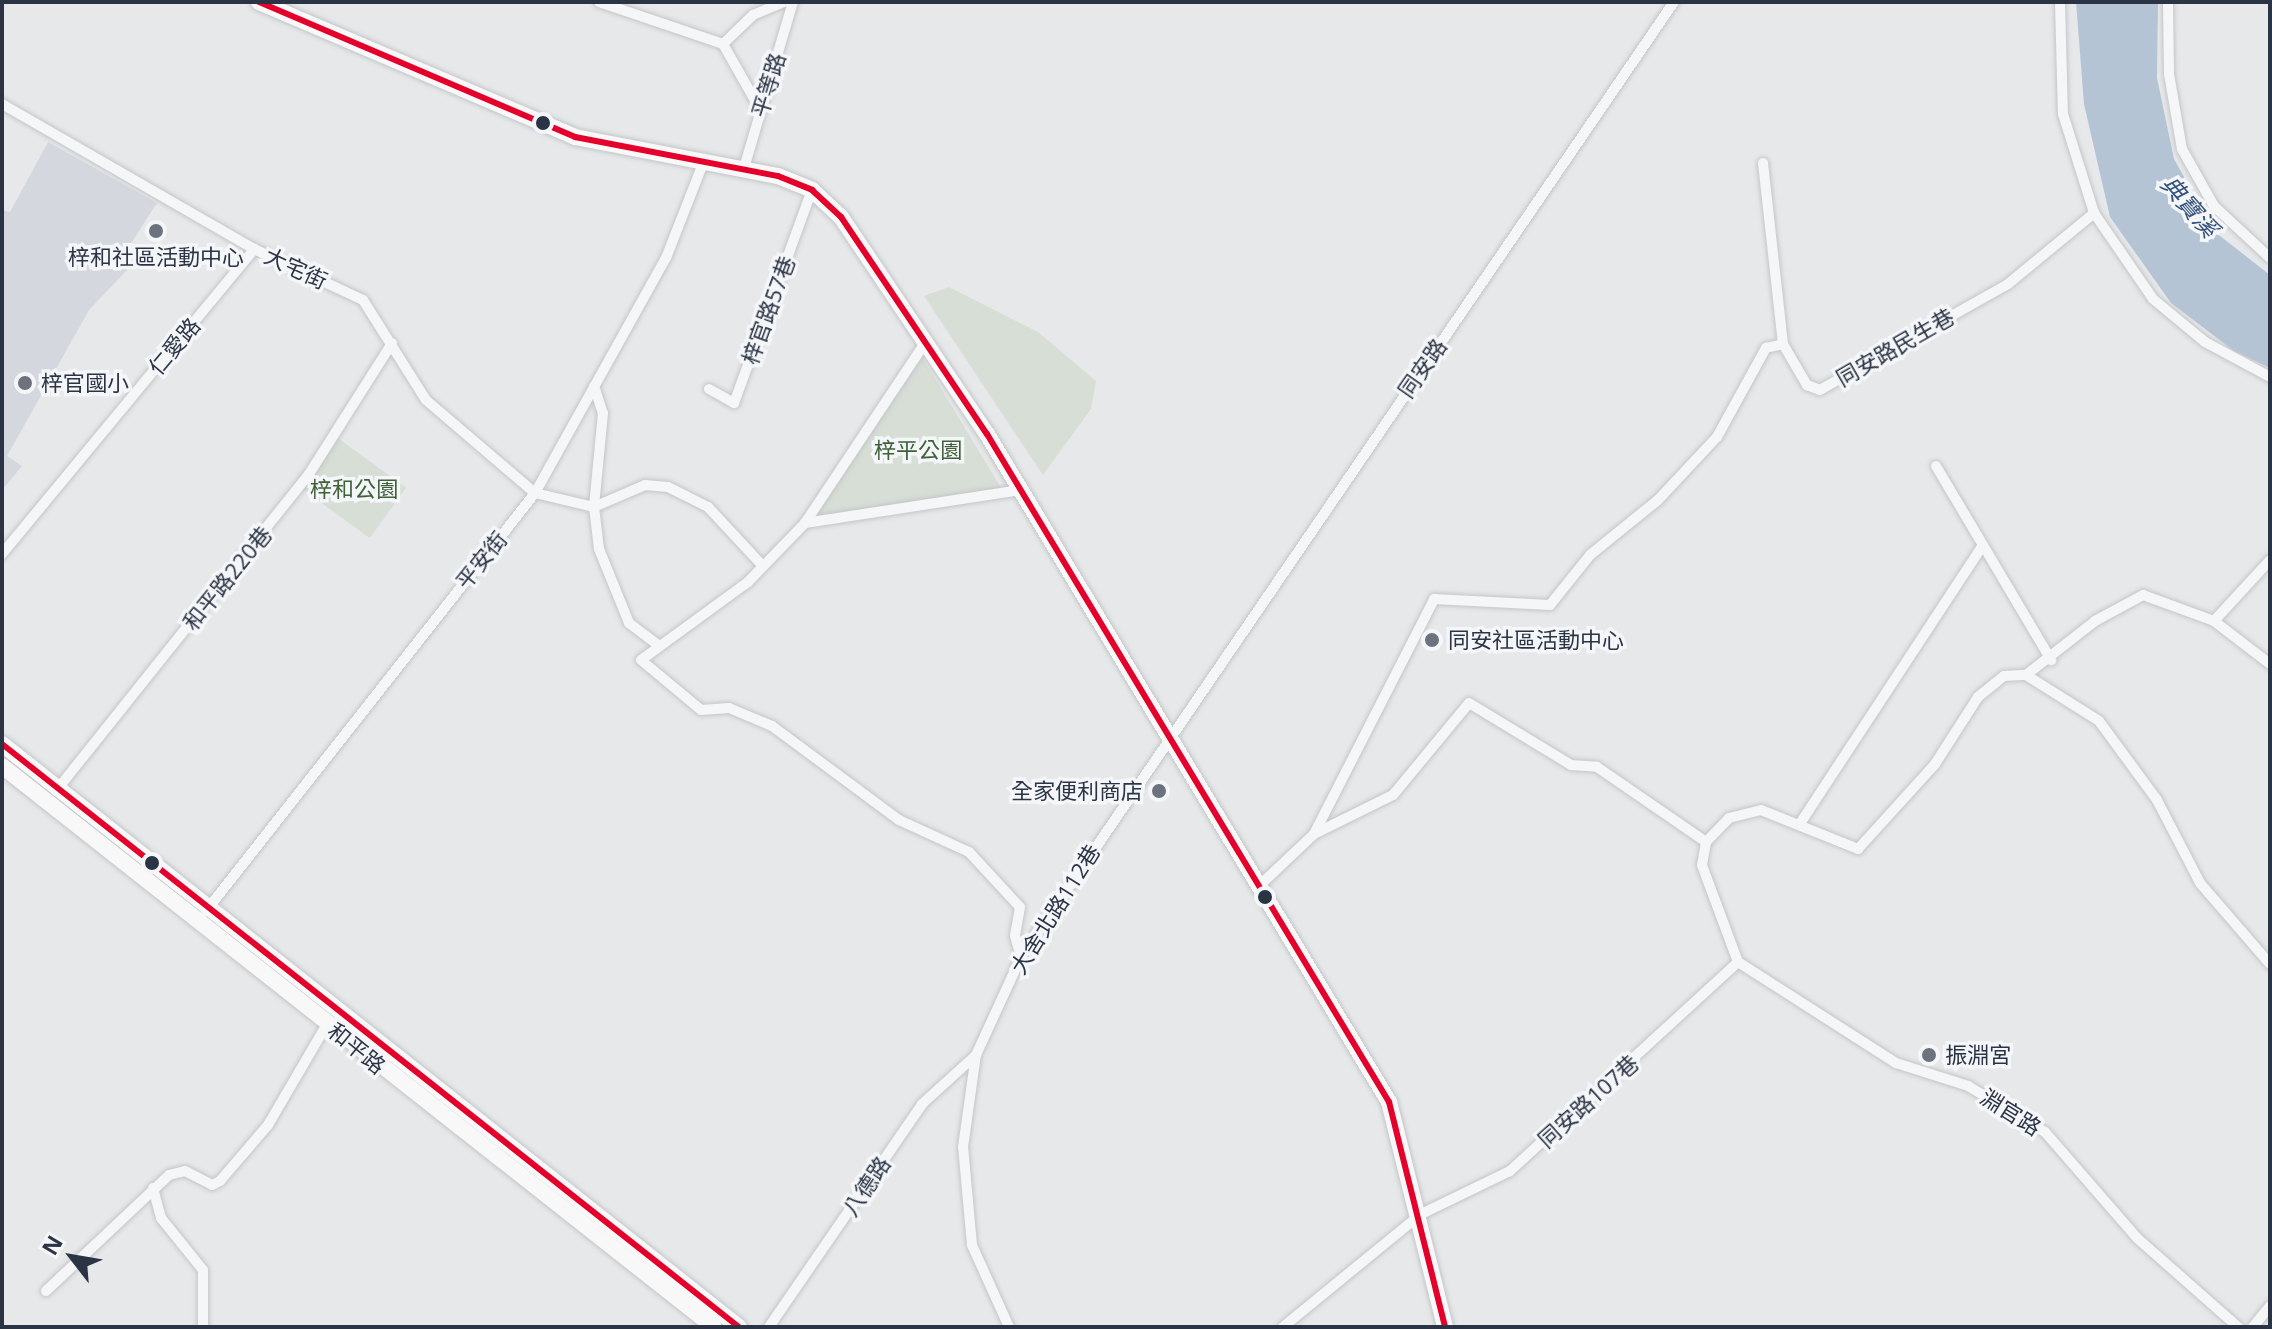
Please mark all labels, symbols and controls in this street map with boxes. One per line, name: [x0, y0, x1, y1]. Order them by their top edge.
street label: 平等路: [746, 50, 790, 120]
unlabelled marker: [535, 115, 551, 131]
water label: 典寶溪: [2156, 169, 2224, 243]
marker: 梓和社區活動中心: [147, 222, 165, 240]
street label: 大宅街: [261, 242, 331, 294]
place label: 梓和社區活動中心: [68, 244, 244, 270]
street label: 梓官路57巷: [736, 252, 800, 368]
street label: 同安路民生巷: [1831, 303, 1959, 391]
street label: 仁愛路: [143, 312, 205, 380]
street label: 同安路: [1392, 333, 1452, 403]
place label: 梓官國小: [41, 370, 129, 396]
marker: 梓官國小: [16, 374, 34, 392]
park label: 梓平公園: [874, 437, 962, 463]
park label: 梓和公園: [310, 476, 398, 502]
street label: 和平路220巷: [177, 521, 277, 635]
street label: 平安街: [450, 526, 512, 594]
place label: 同安社區活動中心: [1448, 627, 1624, 653]
marker: 同安社區活動中心: [1423, 631, 1441, 649]
place label: 全家便利商店: [1011, 778, 1143, 804]
marker: 全家便利商店: [1150, 782, 1168, 800]
street label: 大舍北路112巷: [1005, 839, 1105, 979]
unlabelled marker: [144, 855, 160, 871]
unlabelled marker: [1257, 889, 1273, 905]
street label: 和平路: [323, 1017, 391, 1079]
place label: 振淵宮: [1945, 1042, 2011, 1068]
marker: 振淵宮: [1920, 1046, 1938, 1064]
street label: 同安路107巷: [1532, 1049, 1644, 1153]
street label: 淵官路: [1976, 1083, 2046, 1141]
street label: 八德路: [837, 1151, 895, 1221]
north arrow: [32, 1217, 112, 1297]
text: N: [34, 1229, 69, 1260]

